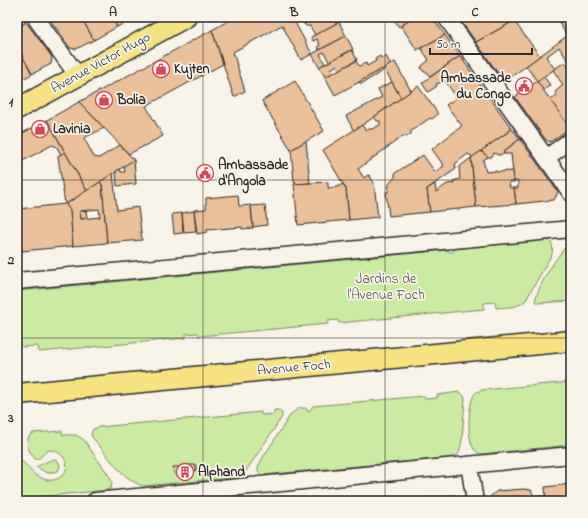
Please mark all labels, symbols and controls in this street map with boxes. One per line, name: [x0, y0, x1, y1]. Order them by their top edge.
text: A: [109, 3, 117, 22]
text: B: [289, 3, 299, 22]
text: C: [471, 3, 479, 22]
street label: Avenue Victor Hugo: [47, 27, 155, 100]
scale bar: [430, 30, 532, 56]
text: 50 m: [436, 36, 460, 54]
shop icon: Kujten: [151, 59, 171, 79]
place label: Kujten: [174, 59, 210, 80]
place label: Ambassade du Congo: [441, 68, 512, 107]
public building icon: Ambassade du Congo: [514, 76, 534, 96]
shop icon: Bolia: [94, 90, 114, 110]
place label: Bolia: [116, 90, 146, 111]
text: 1: [9, 93, 14, 112]
shop icon: Lavinia: [30, 119, 50, 139]
place label: Lavinia: [53, 119, 91, 140]
place label: Ambassade d'Angola: [218, 155, 289, 194]
public building icon: Ambassade d'Angola: [195, 163, 215, 183]
text: 2: [7, 251, 15, 270]
park label: Jardins de l'Avenue Foch: [347, 269, 425, 306]
street label: Avenue Foch: [257, 354, 331, 382]
text: 3: [7, 409, 14, 428]
building icon: Alphand: [175, 462, 195, 482]
place label: Alphand: [198, 462, 245, 483]

